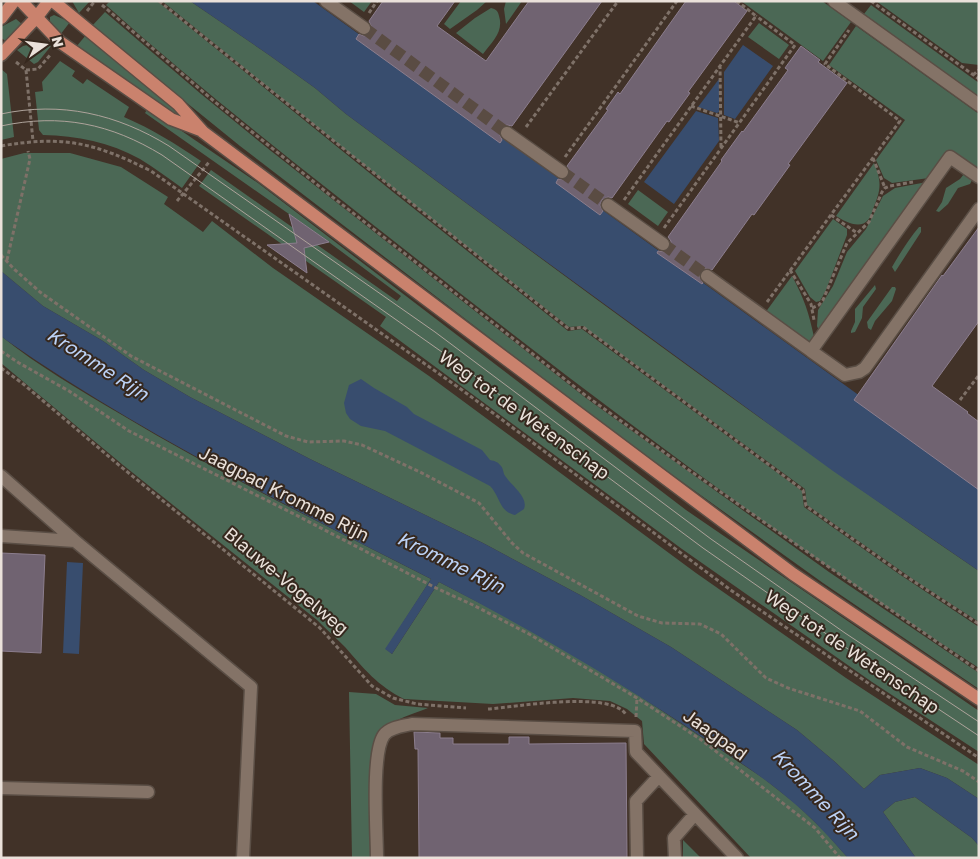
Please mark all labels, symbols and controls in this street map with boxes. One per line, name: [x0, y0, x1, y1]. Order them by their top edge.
north arrow: [20, 20, 70, 70]
text: N: [49, 35, 68, 49]
water label: Kromme Rijn: [43, 322, 154, 406]
street label: Weg tot de Wetenschap: [435, 345, 614, 484]
street label: Jaagpad Kromme Rijn: [196, 441, 373, 546]
street label: Blauwe-Vogelweg: [220, 522, 353, 639]
water label: Kromme Rijn: [394, 526, 510, 598]
street label: Weg tot de Wetenschap: [761, 585, 944, 718]
street label: Jaagpad: [679, 704, 752, 765]
water label: Kromme Rijn: [768, 743, 865, 845]

